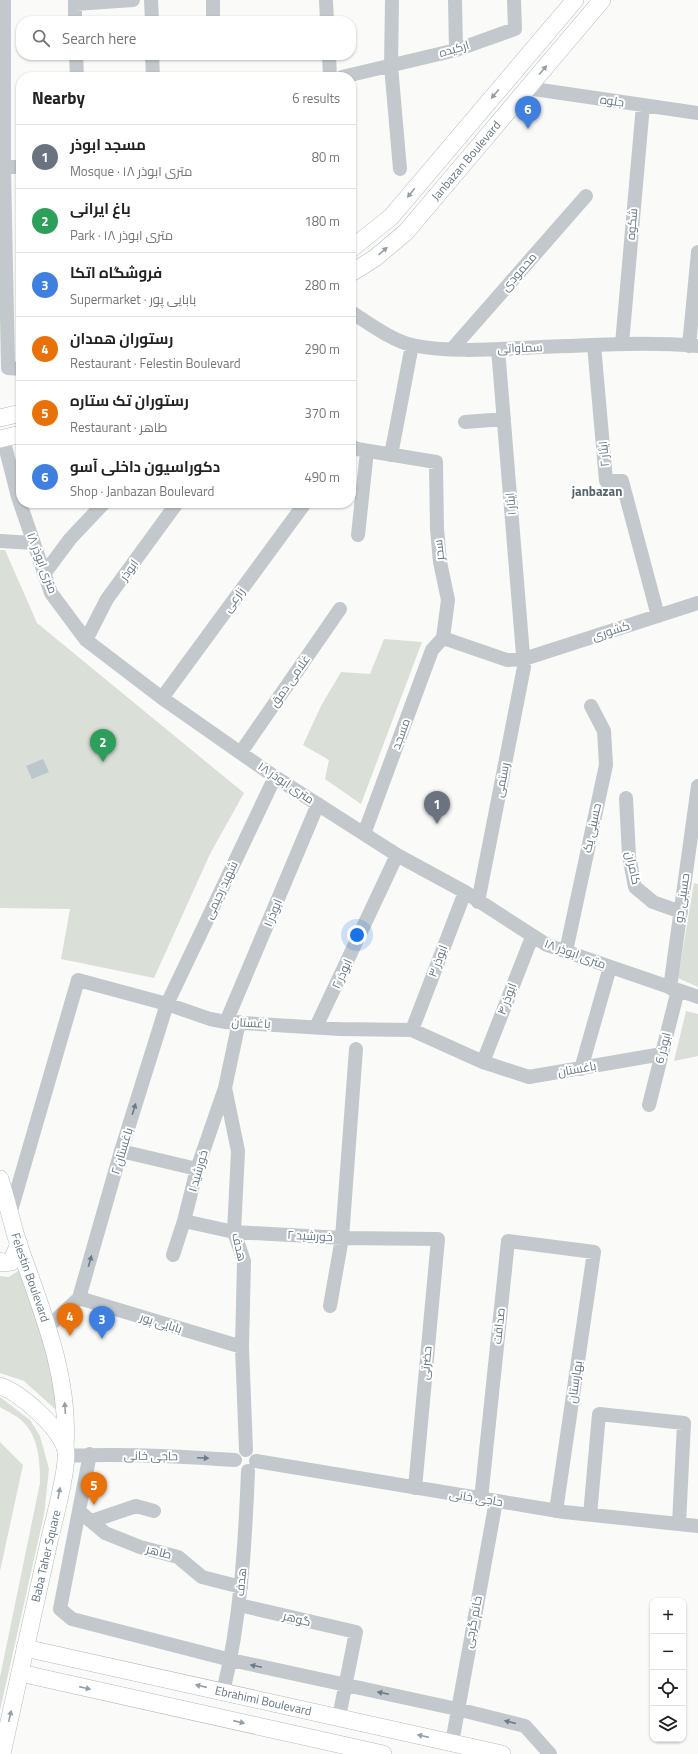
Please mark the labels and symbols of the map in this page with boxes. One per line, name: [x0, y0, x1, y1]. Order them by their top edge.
street label: ارکیده: [436, 35, 471, 62]
one-way arrow: [538, 64, 547, 75]
one-way arrow: [491, 89, 500, 99]
street label: جلوه: [599, 89, 625, 112]
pin: 6: [515, 96, 541, 129]
street label: Janbazan Boulevard: [426, 116, 505, 205]
one-way arrow: [407, 188, 416, 198]
street label: شکوه: [621, 207, 642, 241]
one-way arrow: [378, 247, 388, 256]
street label: محمودی: [496, 248, 541, 295]
street label: سماواتی: [497, 337, 543, 358]
street label: ایثار ۲: [593, 440, 614, 468]
district label: janbazan: [571, 481, 622, 501]
street label: ایثار ۱: [500, 492, 521, 516]
street label: ۱۸ متری ابوذر: [22, 529, 63, 596]
street label: سحر: [428, 539, 449, 562]
street label: ابوذر: [114, 555, 143, 585]
street label: زارعی: [218, 583, 249, 616]
street label: کشوری: [590, 616, 632, 646]
street label: غلامی دمق: [264, 651, 315, 711]
street label: مسجد: [386, 716, 415, 752]
pin: 2: [90, 729, 116, 762]
street label: ۱۸ متری ابوذر: [254, 757, 318, 808]
street label: رستمی: [489, 761, 514, 799]
pin: 1: [424, 791, 450, 824]
street label: حسینی یک: [577, 801, 606, 854]
street label: کامران: [621, 849, 646, 886]
street label: شهید رحیمی: [199, 857, 242, 922]
street label: حسینی دو: [669, 872, 694, 924]
street label: ابوذر ۱: [258, 896, 287, 930]
your location: [347, 925, 367, 945]
street label: ۱۸ متری ابوذر: [542, 934, 609, 973]
street label: ابوذر ۳: [423, 942, 452, 980]
street label: ابوذر ۲: [326, 956, 357, 992]
street label: ابوذر ۴: [492, 980, 521, 1018]
street label: باغستان: [231, 1012, 271, 1033]
street label: ابوذر 6: [649, 1030, 676, 1066]
street label: باغستان: [556, 1056, 598, 1081]
one-way arrow: [131, 1103, 137, 1115]
street label: باغستان ۲: [105, 1125, 138, 1177]
street label: خورشید ۱: [182, 1148, 213, 1194]
street label: خورشید ۲: [287, 1225, 333, 1246]
street label: Felestin Boulevard: [7, 1230, 55, 1324]
street label: هدف: [227, 1231, 252, 1263]
one-way arrow: [87, 1255, 93, 1267]
pin: 4: [57, 1303, 83, 1336]
pin: 3: [89, 1306, 115, 1339]
street label: بابایی پور: [137, 1307, 185, 1338]
street label: صداقت: [487, 1307, 510, 1345]
street label: حضرتی: [415, 1345, 436, 1381]
street label: بهارستان: [562, 1359, 587, 1404]
one-way arrow: [62, 1402, 69, 1414]
street label: حاجی خانی: [124, 1446, 178, 1465]
one-way arrow: [197, 1454, 209, 1461]
pin: 5: [81, 1472, 107, 1505]
street label: حاجی خانی: [448, 1484, 504, 1511]
one-way arrow: [57, 1487, 63, 1499]
street label: Baba Taher Square: [26, 1508, 65, 1604]
street label: طاهر: [143, 1539, 174, 1564]
street label: هدف: [230, 1567, 251, 1597]
street label: خانم گرجی: [458, 1594, 487, 1650]
street label: گوهر: [280, 1606, 313, 1631]
one-way arrow: [250, 1662, 262, 1668]
street label: Ebrahimi Boulevard: [213, 1680, 313, 1720]
one-way arrow: [194, 1683, 207, 1689]
one-way arrow: [79, 1685, 91, 1691]
one-way arrow: [377, 1690, 389, 1696]
one-way arrow: [8, 1710, 14, 1722]
one-way arrow: [233, 1719, 245, 1725]
one-way arrow: [504, 1719, 516, 1725]
one-way arrow: [417, 1733, 429, 1739]

